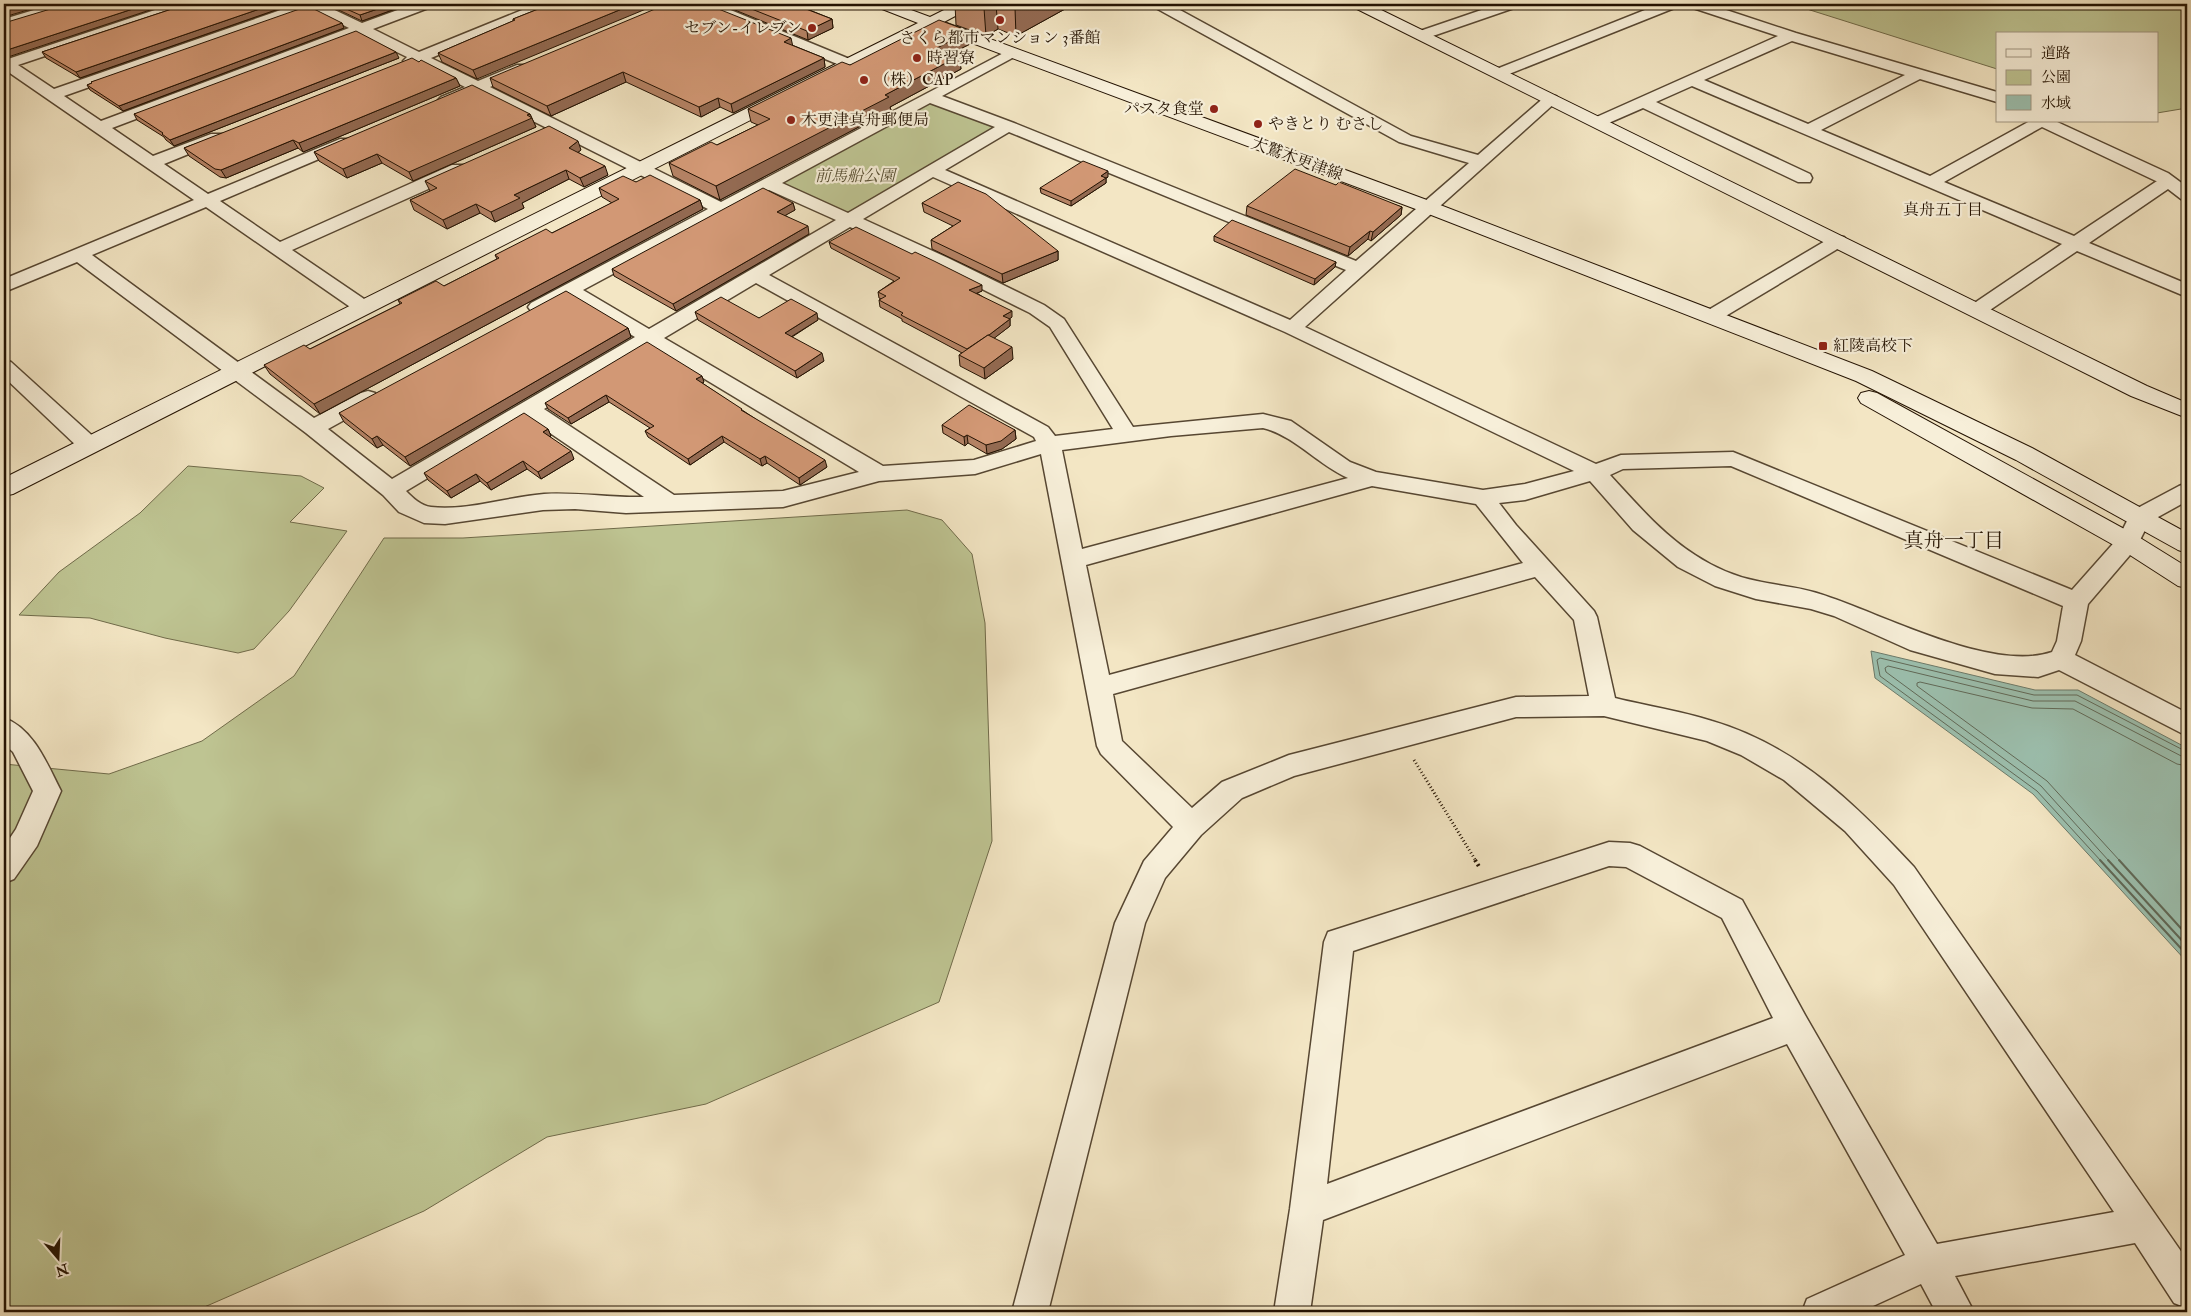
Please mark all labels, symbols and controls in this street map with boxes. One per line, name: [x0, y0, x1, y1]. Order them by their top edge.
marker: さくら都市マンション 3番館: [994, 14, 1006, 26]
place label: セブン-イレブン: [685, 18, 802, 38]
marker: セブン-イレブン: [806, 22, 818, 34]
place label: さくら都市マンション 3番館: [900, 28, 1100, 48]
legend: [1996, 32, 2158, 122]
text: 道路: [2041, 44, 2071, 63]
place label: 時習寮: [927, 48, 975, 68]
marker: 時習寮: [911, 52, 923, 64]
text: 公園: [2041, 68, 2071, 87]
place label: （株）CAP: [874, 70, 953, 90]
marker: （株）CAP: [858, 74, 870, 86]
text: 水域: [2041, 94, 2071, 113]
place label: パスタ食堂: [1124, 99, 1204, 119]
marker: パスタ食堂: [1208, 103, 1220, 115]
place label: 木更津真舟郵便局: [801, 110, 929, 130]
marker: 木更津真舟郵便局: [785, 114, 797, 126]
place label: やきとり むさし: [1268, 114, 1383, 134]
marker: やきとり むさし: [1252, 118, 1264, 130]
street label: 大鷲木更津線: [1248, 133, 1346, 185]
park label: 前馬船公園: [815, 166, 898, 186]
district label: 真舟五丁目: [1903, 200, 1983, 220]
place label: 紅陵高校下: [1833, 336, 1913, 356]
marker: 紅陵高校下: [1817, 340, 1829, 352]
district label: 真舟一丁目: [1904, 528, 2004, 553]
north arrow: [32, 1234, 82, 1284]
text: N: [53, 1259, 72, 1280]

